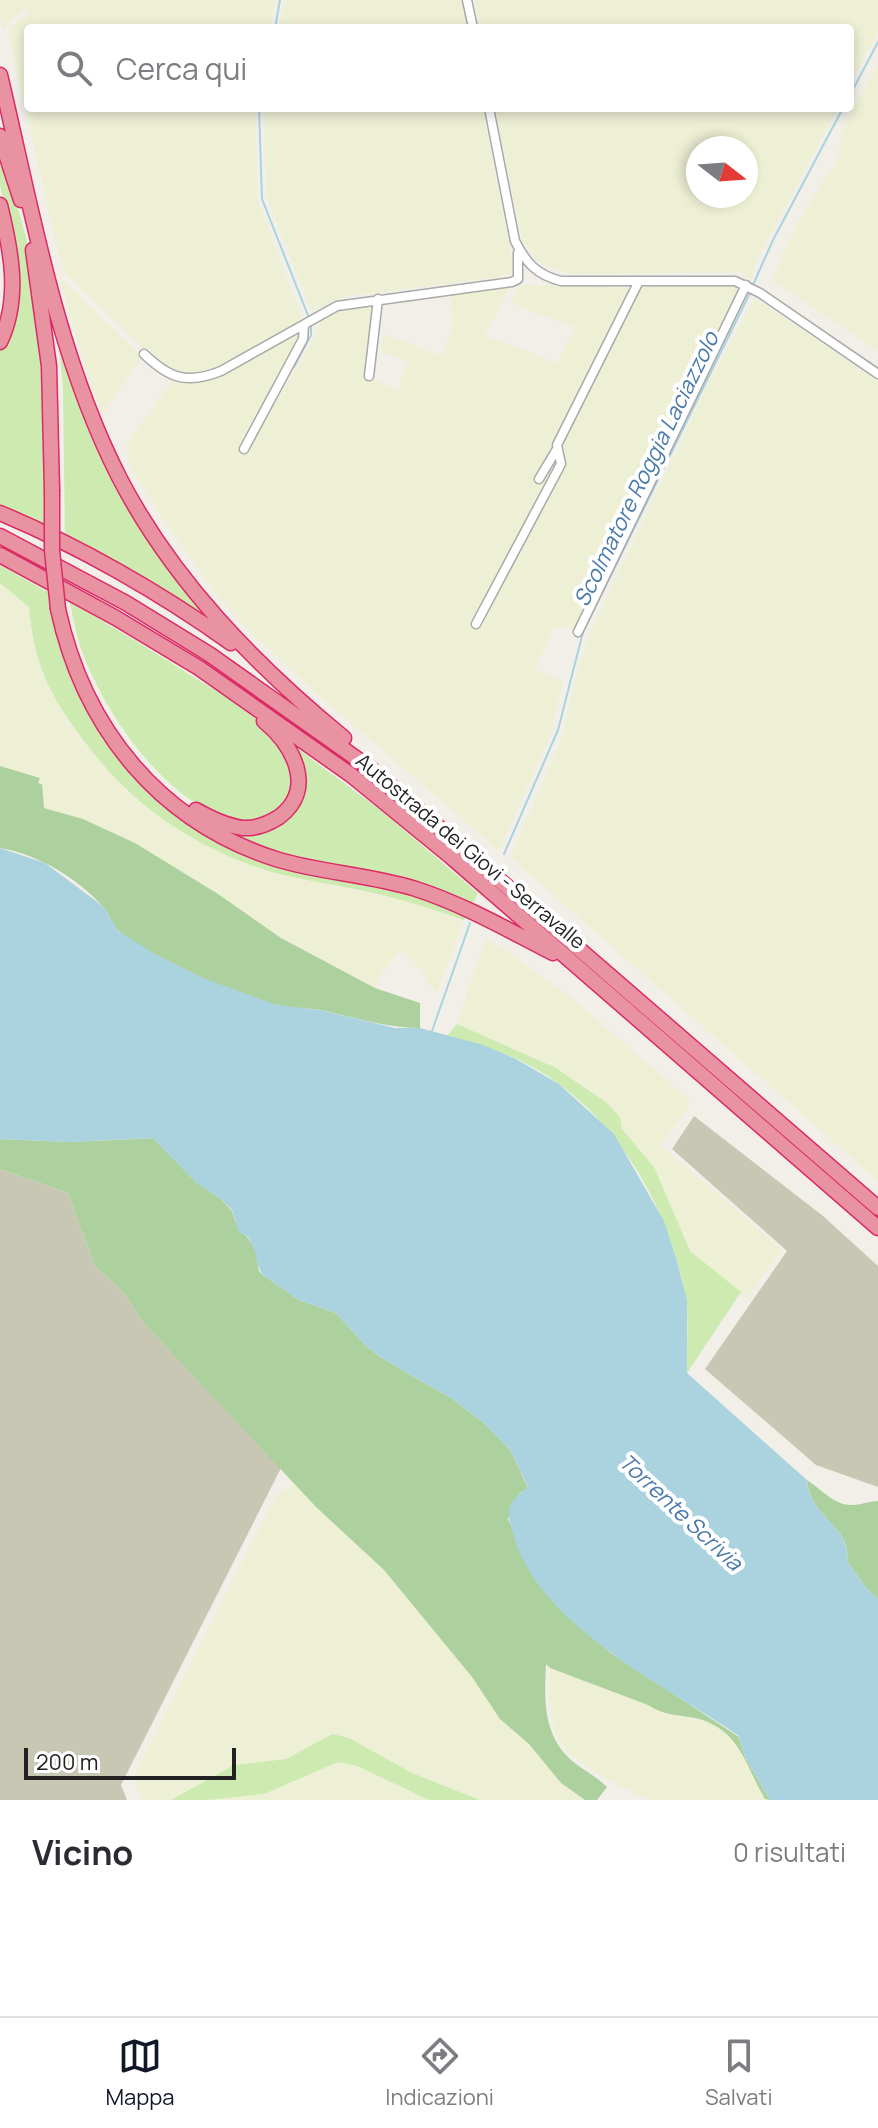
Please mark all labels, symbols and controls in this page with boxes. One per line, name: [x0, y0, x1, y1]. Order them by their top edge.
search box: [24, 24, 854, 112]
icon: search: [52, 46, 96, 90]
text: Cerca qui: [116, 48, 247, 89]
north arrow: [686, 136, 758, 208]
water label: Scolmatore Roggia Laciazzolo: [566, 325, 726, 611]
street label: Autostrada dei Giovi - Serravalle: [351, 747, 591, 955]
water label: Torrente Scrivia: [613, 1447, 751, 1578]
scale bar: [24, 1744, 236, 1780]
text: 200 m: [36, 1747, 98, 1777]
text: Vicino: [32, 1829, 133, 1875]
text: 0 risultati: [733, 1834, 846, 1870]
tab: Mappa: [105, 2034, 174, 2112]
tab: Indicazioni: [385, 2034, 494, 2112]
tab: Salvati: [705, 2034, 773, 2112]

